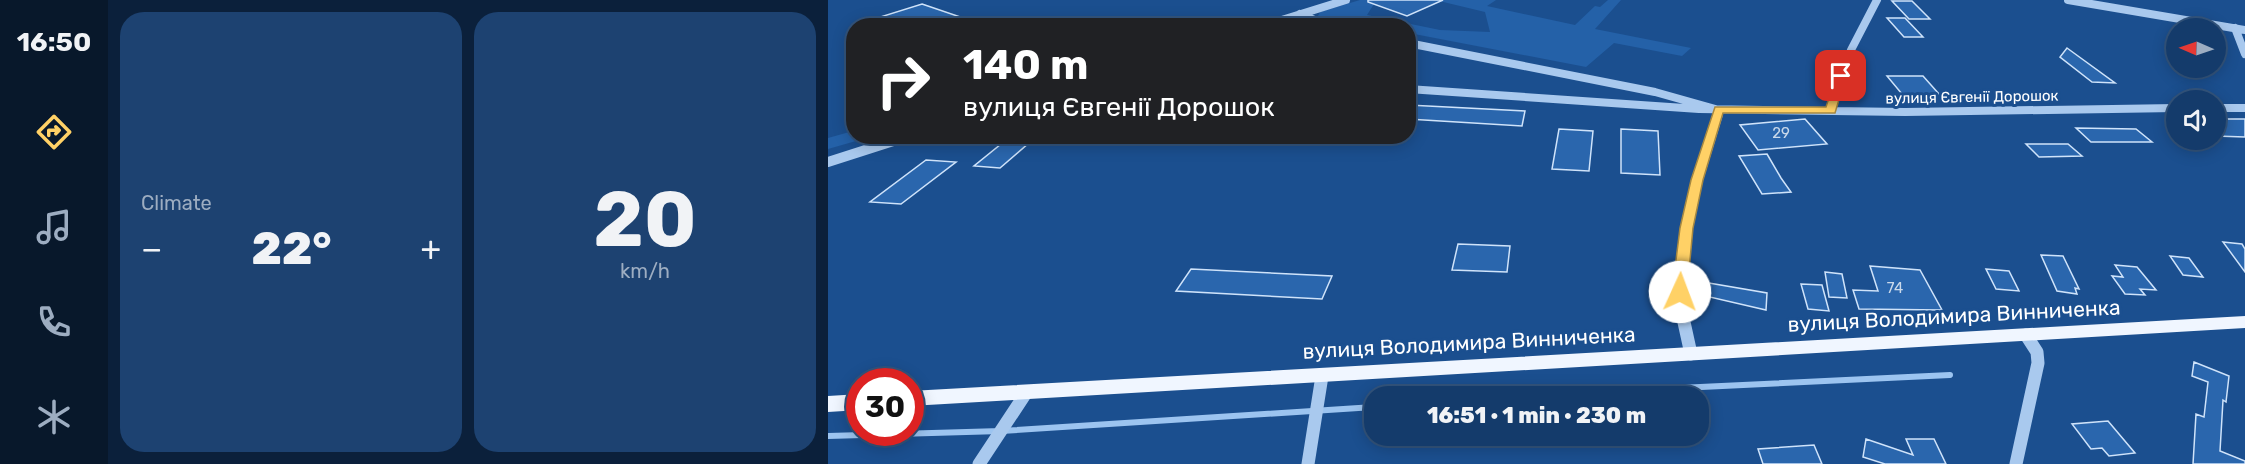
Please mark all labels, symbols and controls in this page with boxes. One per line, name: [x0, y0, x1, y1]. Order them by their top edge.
north arrow: [2166, 18, 2226, 78]
map controls: [2166, 18, 2226, 150]
text: 16:50: [17, 26, 91, 58]
text: 140 m: [963, 40, 1089, 90]
icon: right: [864, 42, 942, 120]
pin: [1815, 50, 1866, 101]
icon: arrive: [1824, 59, 1857, 92]
street label: вулиця Євгенії Дорошок: [1885, 86, 2059, 108]
button: sound: [2166, 90, 2226, 150]
text: вулиця Євгенії Дорошок: [963, 91, 1275, 123]
icon: directions: [33, 111, 75, 153]
house number: 29: [1772, 124, 1790, 142]
text: 20: [593, 173, 697, 266]
text: Climate: [141, 191, 212, 215]
icon: music: [33, 206, 75, 248]
text: 22°: [252, 222, 331, 275]
text: −: [141, 229, 162, 268]
text: +: [420, 229, 441, 268]
text: km/h: [620, 259, 670, 283]
position arrow: [1648, 260, 1712, 324]
house number: 74: [1887, 279, 1903, 297]
street label: вулиця Володимира Винниченка: [1787, 294, 2121, 337]
icon: phone: [33, 301, 75, 343]
street label: вулиця Володимира Винниченка: [1302, 321, 1636, 364]
speed limit sign: 30: [846, 368, 924, 446]
icon: climate: [33, 396, 75, 438]
text: 16:51 · 1 min · 230 m: [1427, 402, 1646, 429]

